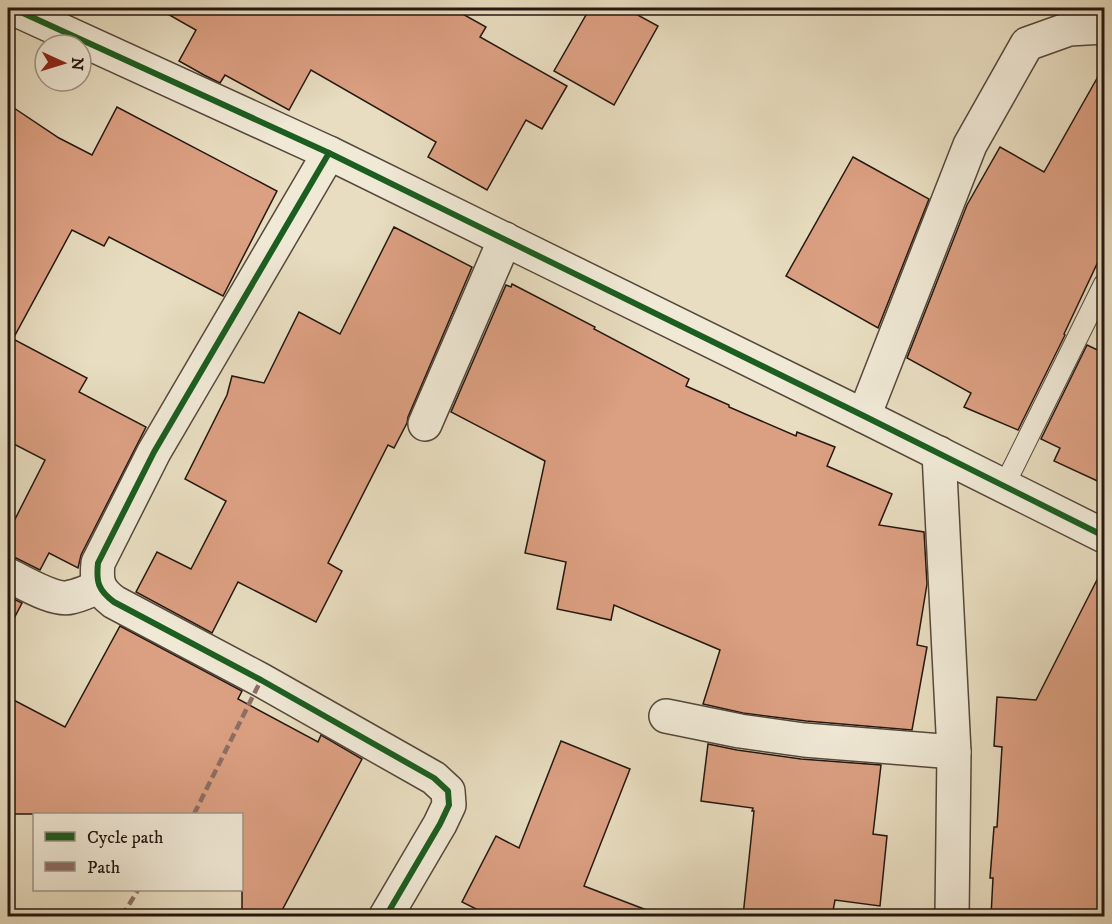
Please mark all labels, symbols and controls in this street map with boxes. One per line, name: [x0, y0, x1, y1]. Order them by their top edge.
north arrow: [33, 33, 93, 93]
text: N: [67, 57, 87, 71]
legend: [33, 813, 243, 891]
text: Cycle path: [87, 827, 164, 849]
text: Path: [87, 857, 121, 879]

